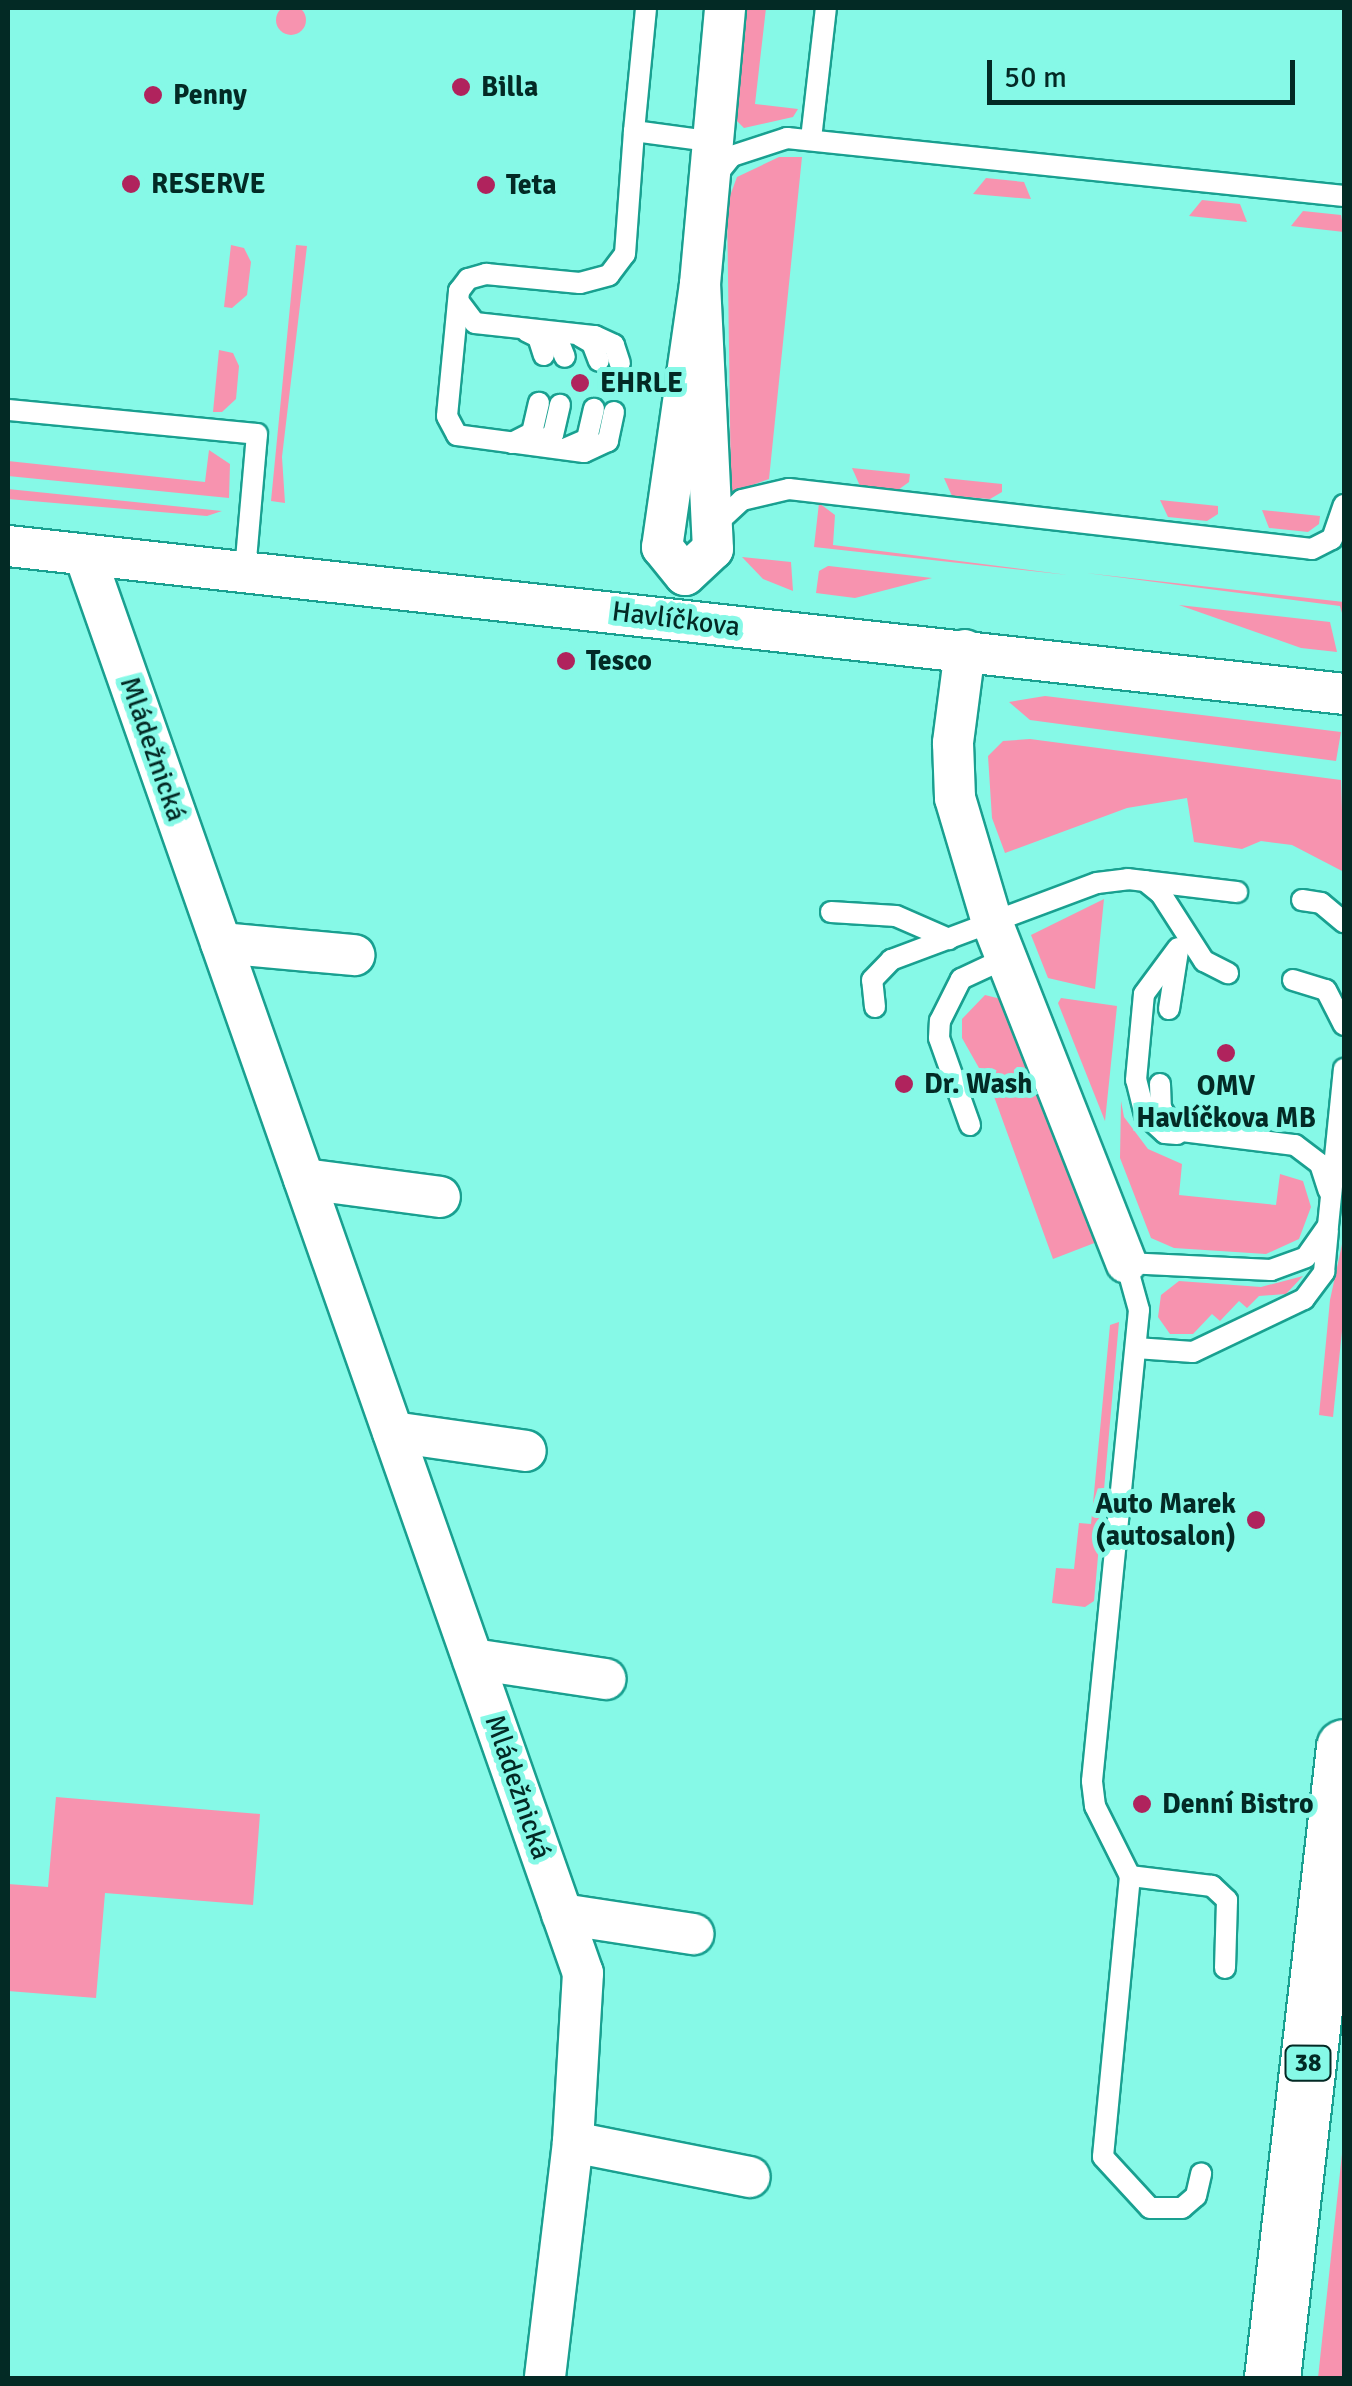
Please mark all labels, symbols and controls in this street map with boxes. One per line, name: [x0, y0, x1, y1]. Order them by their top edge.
scale bar: [992, 40, 1300, 102]
text: 50 m: [1004, 59, 1067, 96]
place label: Billa: [481, 70, 538, 104]
marker: Billa: [450, 76, 472, 98]
place label: Penny: [173, 78, 247, 112]
marker: Penny: [142, 84, 164, 106]
place label: RESERVE: [151, 167, 266, 201]
place label: Teta: [506, 168, 557, 202]
marker: RESERVE: [120, 173, 142, 195]
marker: Teta: [475, 174, 497, 196]
place label: EHRLE: [600, 366, 683, 400]
marker: EHRLE: [569, 372, 591, 394]
street label: Havlíčkova: [610, 594, 742, 644]
place label: Tesco: [586, 644, 652, 678]
marker: Tesco: [555, 650, 577, 672]
street label: Mládežnická: [113, 672, 193, 826]
marker: OMV Havlíčkova MB: [1215, 1042, 1237, 1064]
place label: Dr. Wash: [924, 1067, 1032, 1101]
place label: OMV Havlíčkova MB: [1136, 1069, 1316, 1135]
marker: Dr. Wash: [893, 1073, 915, 1095]
place label: Auto Marek (autosalon): [1095, 1487, 1236, 1553]
marker: Auto Marek (autosalon): [1245, 1509, 1267, 1531]
street label: Mládežnická: [478, 1710, 558, 1864]
place label: Denní Bistro: [1162, 1787, 1313, 1821]
marker: Denní Bistro: [1131, 1793, 1153, 1815]
road number: 38: [1283, 2043, 1333, 2083]

